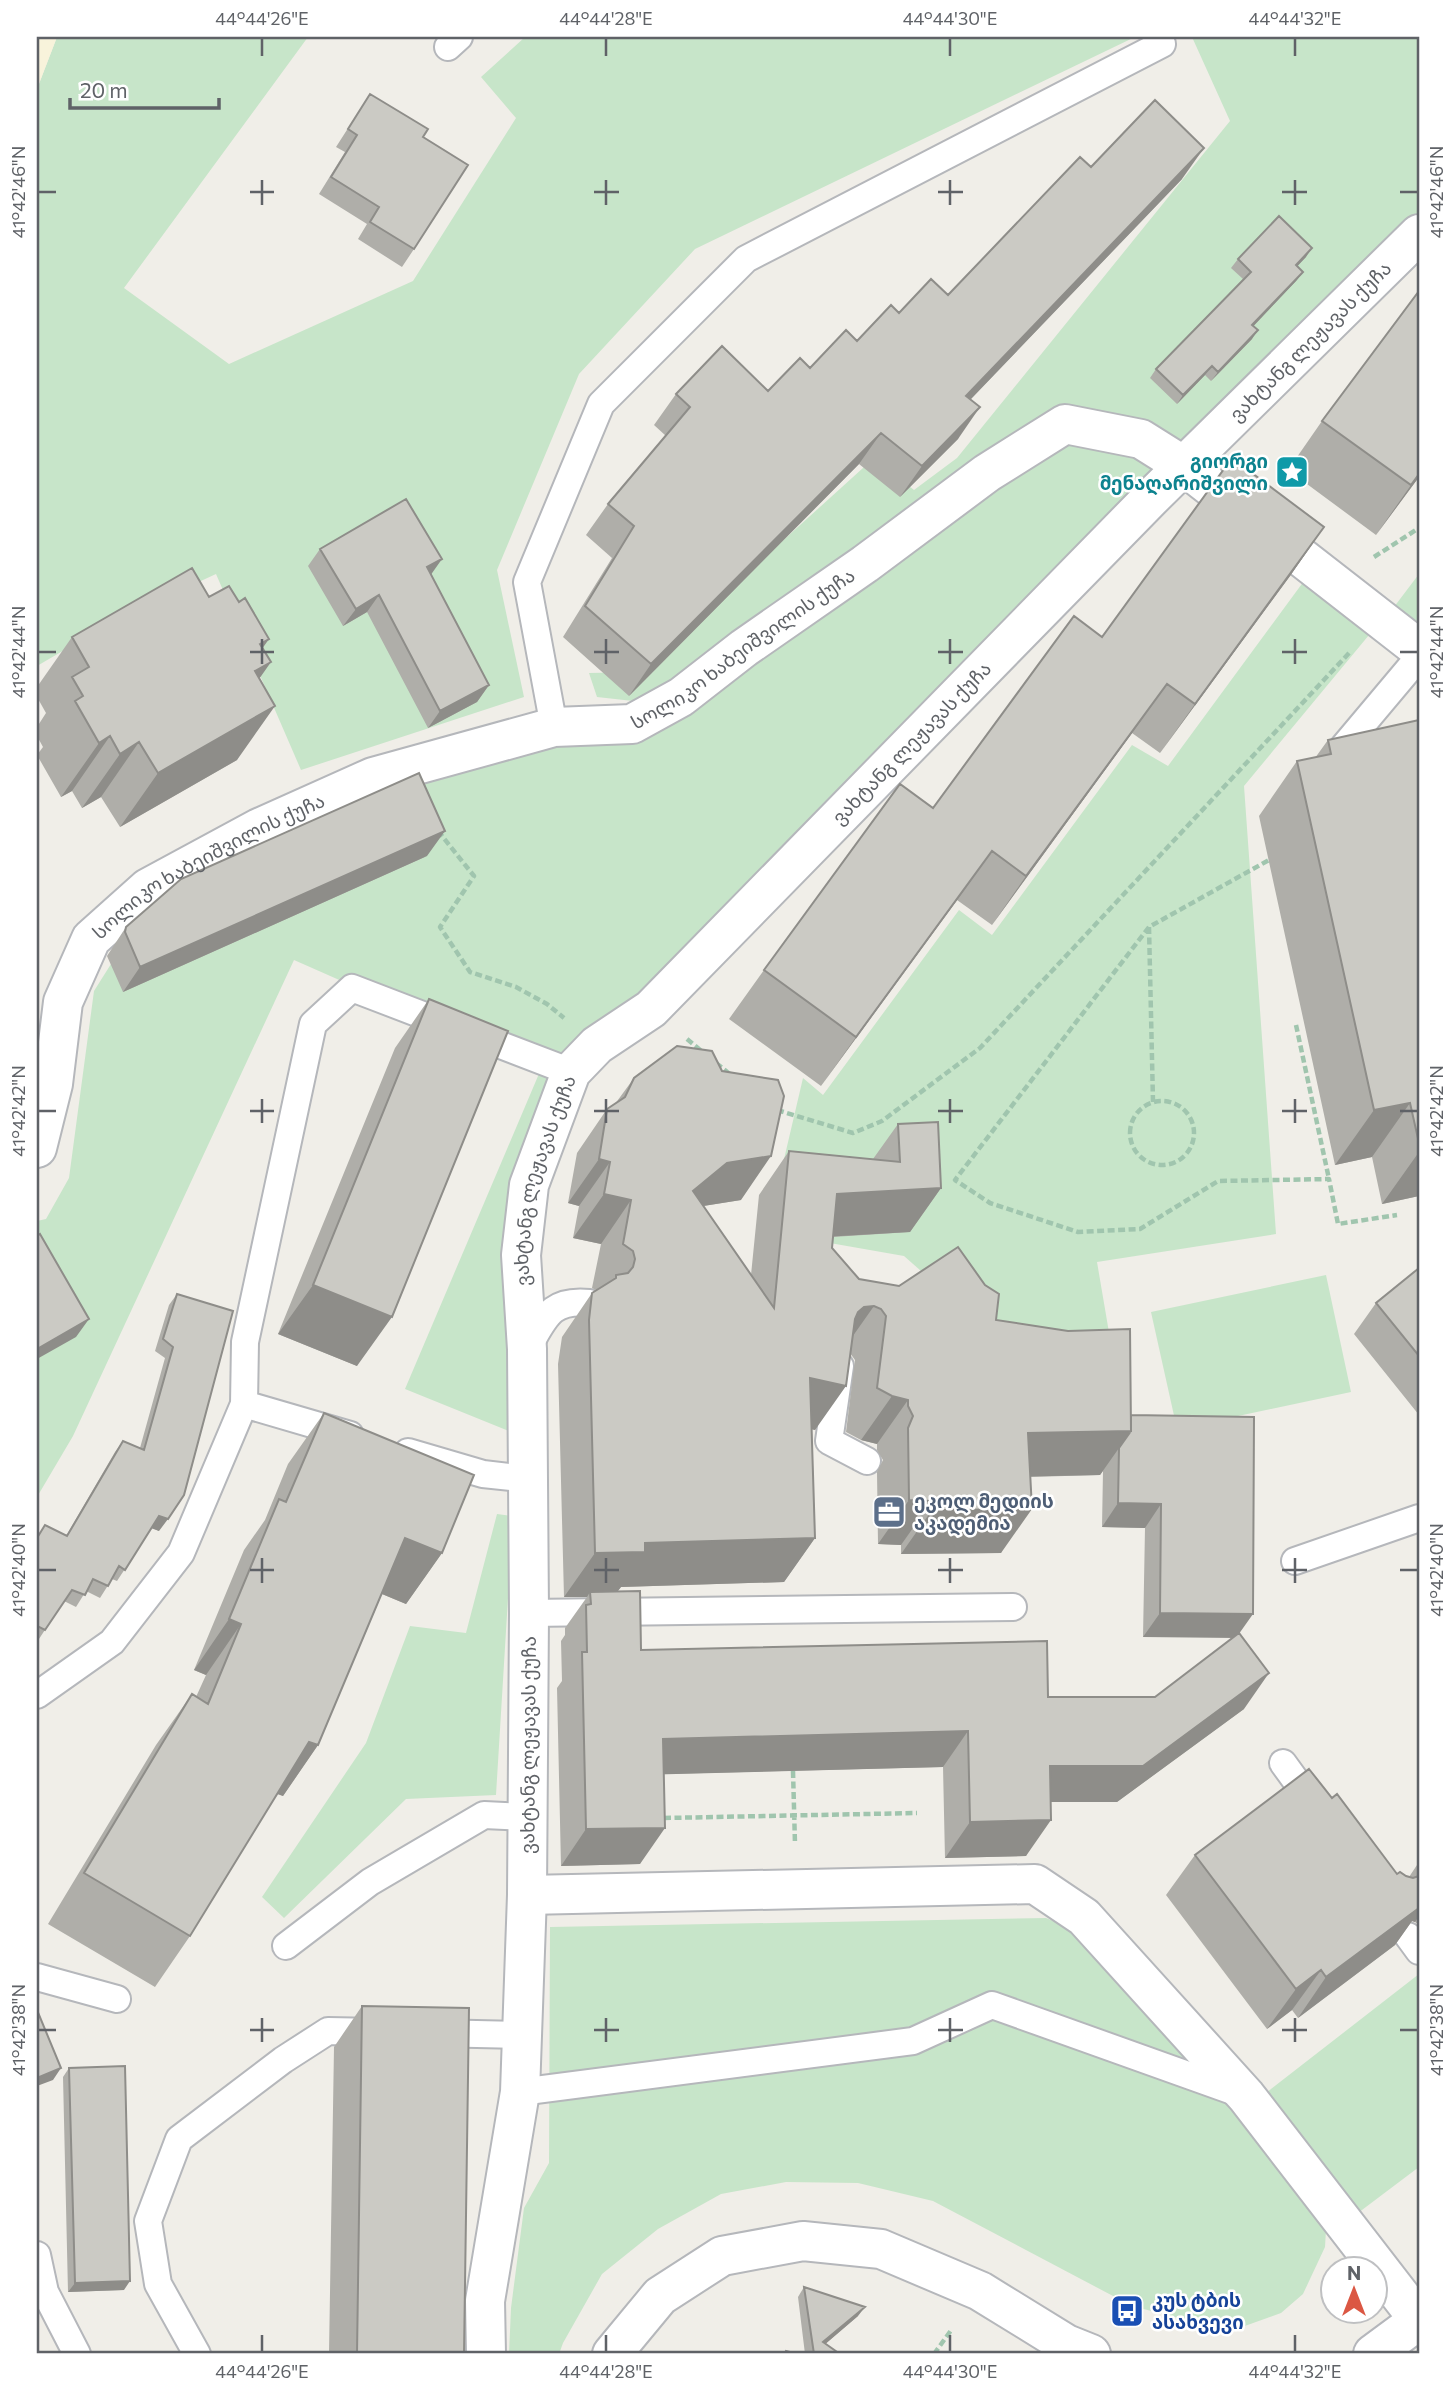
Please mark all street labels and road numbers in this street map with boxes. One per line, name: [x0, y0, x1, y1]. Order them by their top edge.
street label: ვახტანგ ლეჟავას ქუჩა: [1224, 256, 1396, 426]
street label: სოლიკო ხაბეიშვილის ქუჩა: [627, 563, 859, 733]
street label: ვახტანგ ლეჟავას ქუჩა: [827, 657, 995, 829]
street label: სოლიკო ხაბეიშვილის ქუჩა: [87, 788, 328, 943]
street label: ვახტანგ ლეჟავას ქუჩა: [509, 1072, 580, 1287]
street label: ვახტანგ ლეჟავას ქუჩა: [515, 1636, 541, 1854]

